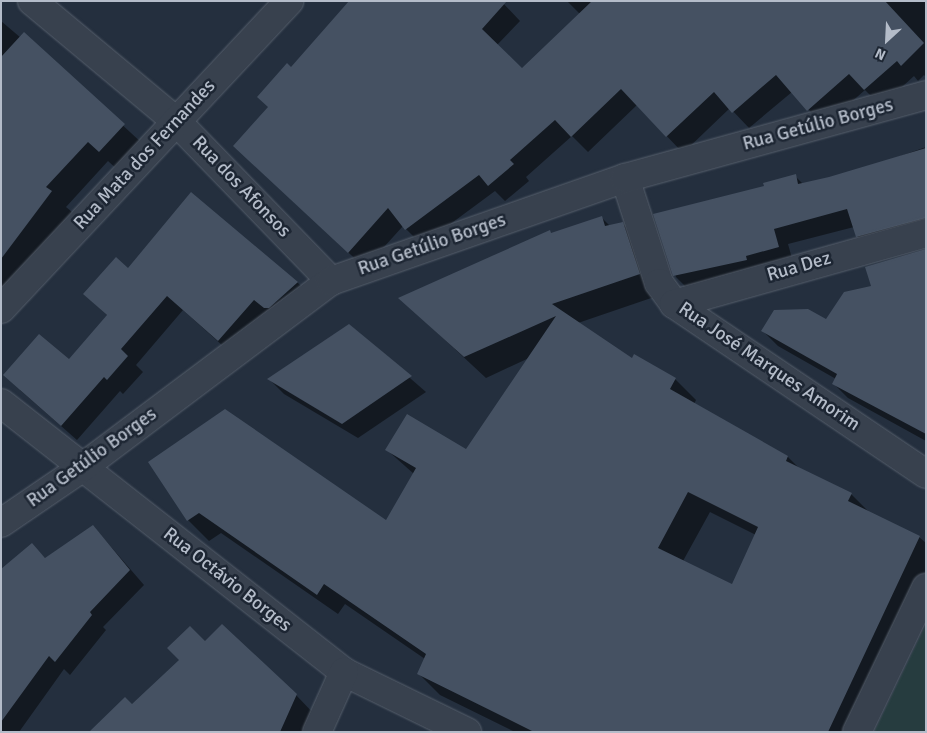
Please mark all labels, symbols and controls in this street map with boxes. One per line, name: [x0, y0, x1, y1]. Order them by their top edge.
north arrow: [862, 15, 912, 65]
text: N: [872, 44, 888, 64]
street label: Rua Mata dos Fernandes: [69, 75, 221, 235]
street label: Rua Getúlio Borges: [740, 94, 896, 156]
street label: Rua dos Afonsos: [187, 132, 295, 242]
street label: Rua Getúlio Borges: [355, 209, 509, 281]
street label: Rua Dez: [764, 247, 834, 287]
street label: Rua José Marques Amorim: [674, 298, 864, 436]
street label: Rua Getúlio Borges: [23, 403, 161, 513]
street label: Rua Octávio Borges: [158, 523, 296, 637]

